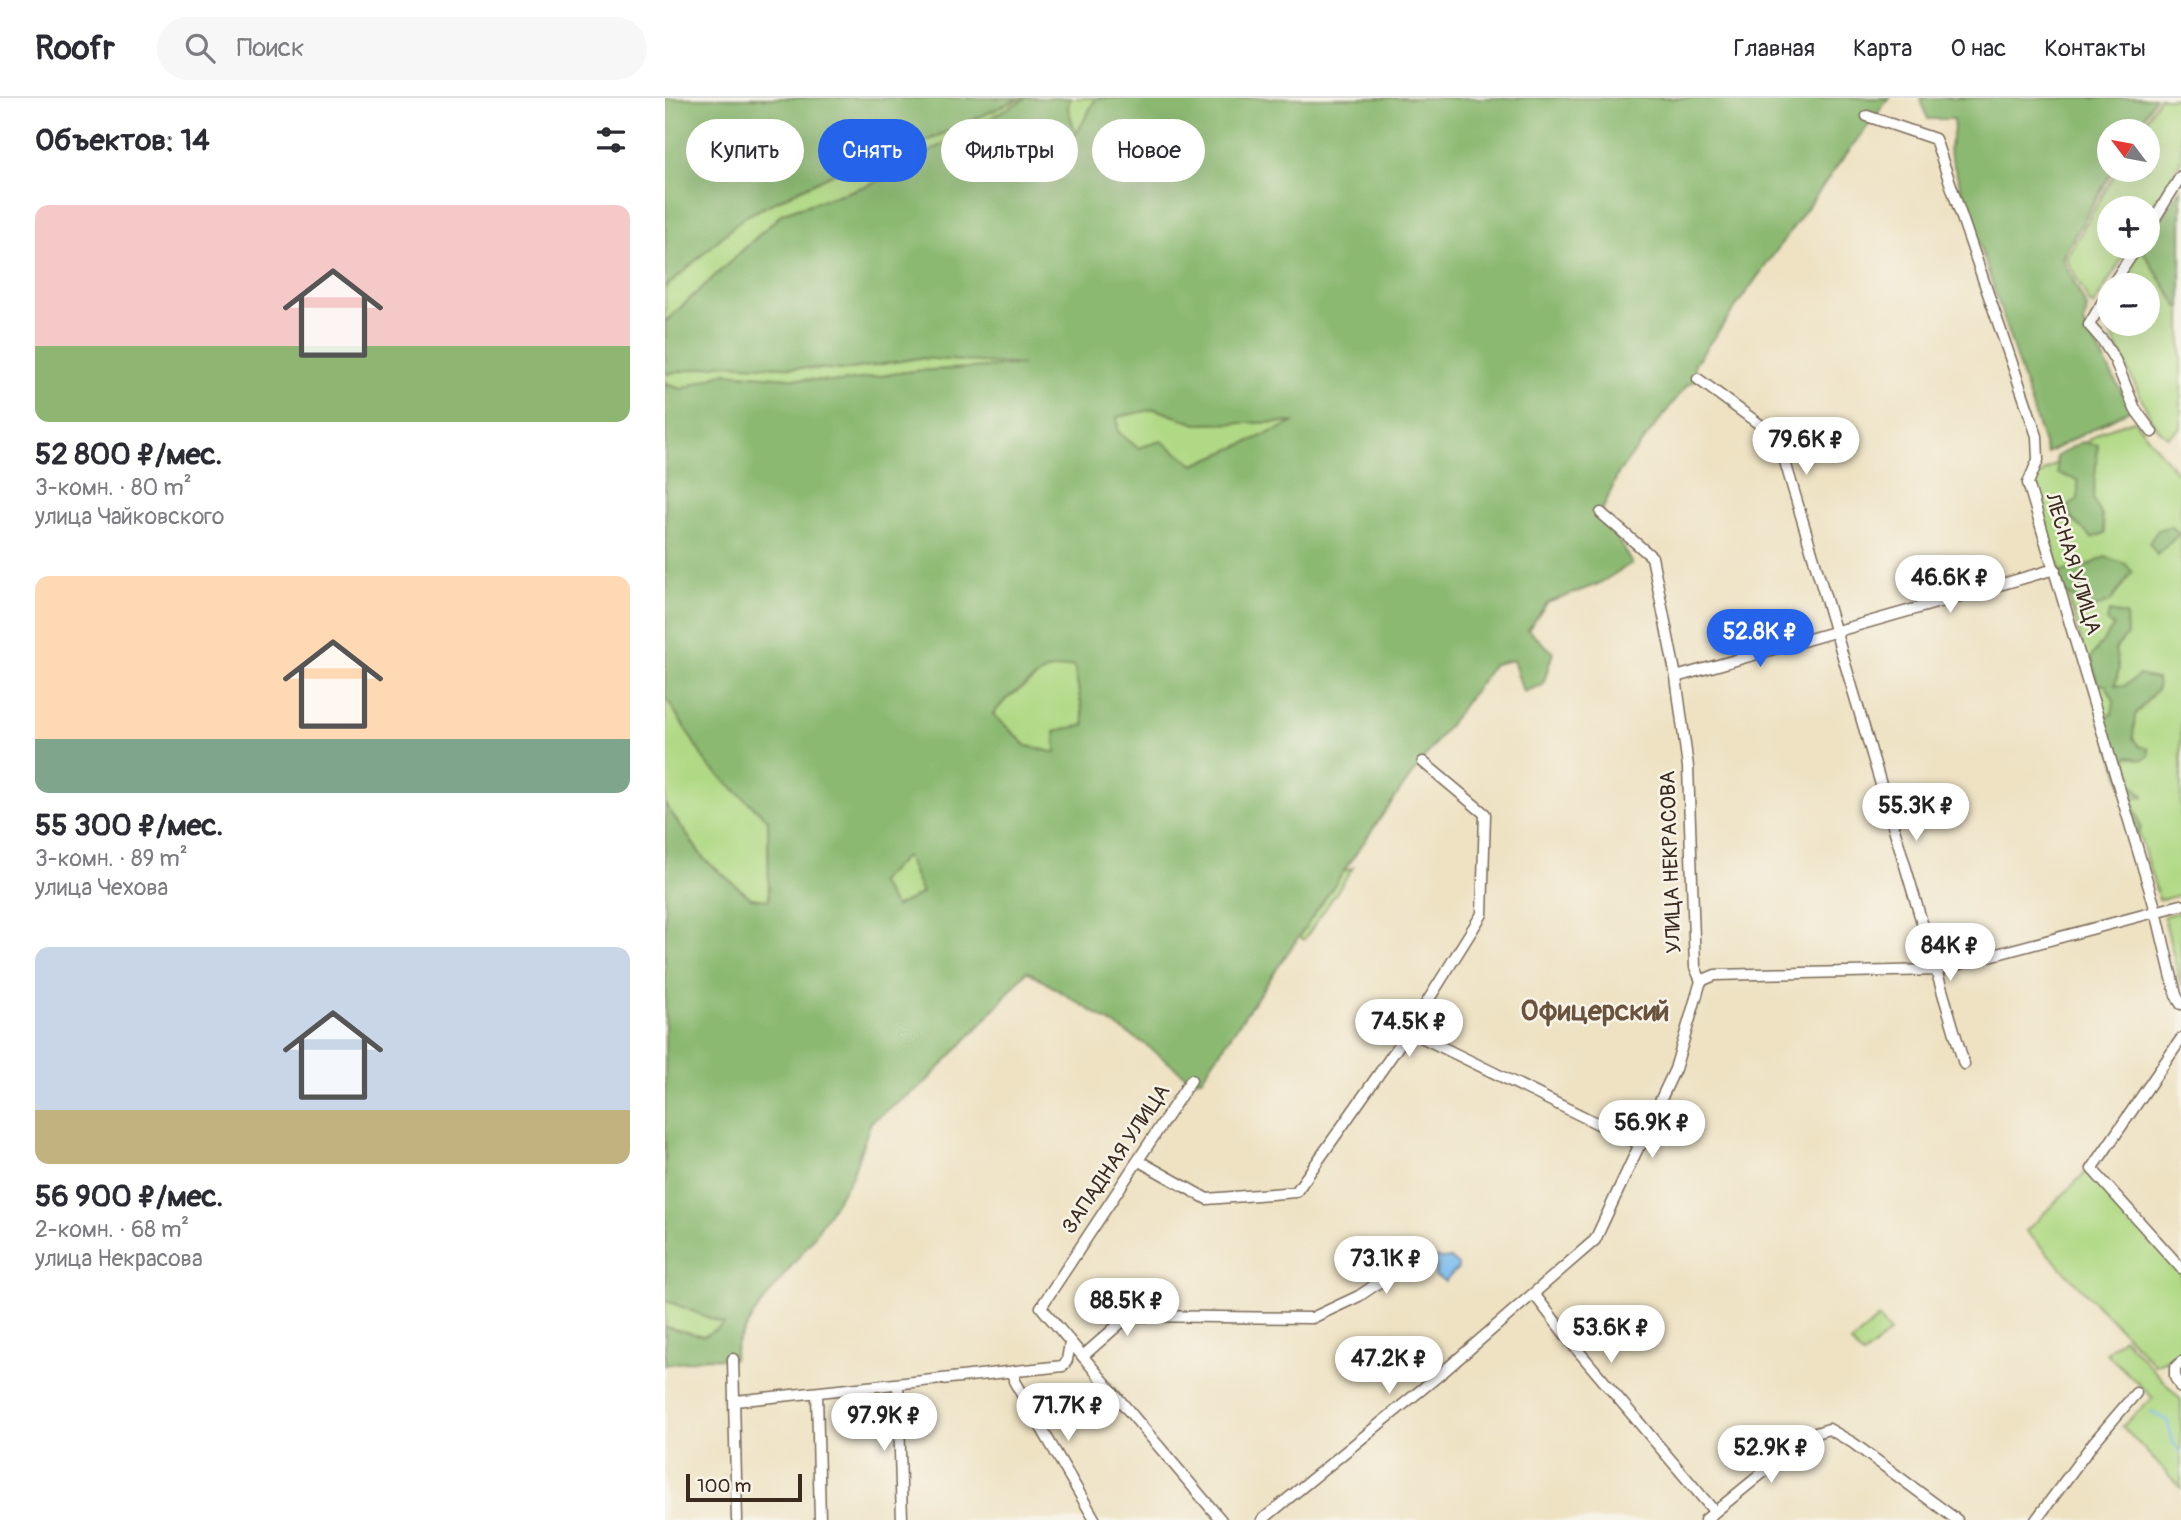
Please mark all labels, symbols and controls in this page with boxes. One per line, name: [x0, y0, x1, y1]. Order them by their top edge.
search box: [157, 17, 647, 80]
text: Roofr: [35, 28, 115, 69]
icon: search: [181, 29, 219, 67]
text: Поиск: [237, 32, 305, 64]
text: Главная: [1734, 34, 1815, 63]
text: Карта: [1853, 34, 1913, 63]
text: О нас: [1951, 34, 2006, 63]
text: Контакты: [2044, 34, 2146, 63]
chip: Купить: [686, 119, 804, 182]
chip: Снять: [818, 119, 927, 182]
chip: Фильтры: [941, 119, 1078, 182]
chip: Новое: [1092, 119, 1205, 182]
north arrow: [2097, 119, 2159, 182]
map controls: [2097, 119, 2160, 336]
icon: filters: [592, 121, 630, 159]
text: Объектов: 14: [35, 122, 210, 159]
button: +: [2097, 196, 2160, 259]
icon: home: [270, 250, 396, 376]
button: −: [2097, 273, 2160, 336]
pin: 79.6K ₽: [1741, 418, 1871, 477]
text: 79.6K ₽: [1768, 425, 1844, 454]
text: 52 800 ₽/мес.: [35, 436, 222, 473]
text: 3-комн. · 80 m²: [35, 473, 192, 502]
street label: ЛЕСНАЯ УЛИЦА: [2038, 489, 2107, 638]
text: улица Чайковского: [35, 502, 224, 531]
pin: 46.6K ₽: [1885, 556, 2015, 615]
text: 46.6K ₽: [1911, 563, 1989, 592]
pin: 52.8K ₽: [1695, 610, 1825, 669]
text: 52.8K ₽: [1723, 617, 1797, 646]
icon: home: [270, 621, 396, 747]
street label: УЛИЦА НЕКРАСОВА: [1654, 770, 1688, 954]
pin: 55.3K ₽: [1851, 784, 1981, 843]
text: 55.3K ₽: [1878, 791, 1954, 820]
text: 55 300 ₽/мес.: [35, 807, 223, 844]
text: 3-комн. · 89 m²: [35, 844, 188, 873]
text: улица Чехова: [35, 873, 168, 902]
pin: 84K ₽: [1901, 924, 1999, 983]
text: 84K ₽: [1921, 931, 1979, 960]
icon: home: [270, 992, 396, 1118]
district label: Офицерский: [1520, 994, 1670, 1029]
pin: 74.5K ₽: [1344, 1000, 1474, 1059]
text: 74.5K ₽: [1371, 1007, 1447, 1036]
street label: ЗАПАДНАЯ УЛИЦА: [1056, 1079, 1176, 1239]
pin: 56.9K ₽: [1587, 1100, 1717, 1160]
text: 56.9K ₽: [1614, 1108, 1690, 1137]
text: 56 900 ₽/мес.: [35, 1178, 223, 1215]
text: 2-комн. · 68 m²: [35, 1215, 189, 1244]
pin: 73.1K ₽: [1321, 1236, 1451, 1296]
text: улица Некрасова: [35, 1244, 203, 1273]
text: 73.1K ₽: [1350, 1244, 1422, 1273]
pin: 88.5K ₽: [1062, 1278, 1192, 1338]
text: 88.5K ₽: [1090, 1286, 1164, 1315]
pin: 53.6K ₽: [1546, 1306, 1676, 1365]
text: 53.6K ₽: [1573, 1313, 1649, 1342]
pin: 47.2K ₽: [1324, 1336, 1454, 1396]
text: 47.2K ₽: [1351, 1344, 1427, 1373]
pin: 71.7K ₽: [1003, 1384, 1133, 1443]
text: 71.7K ₽: [1032, 1391, 1104, 1420]
pin: 97.9K ₽: [819, 1394, 949, 1453]
text: 97.9K ₽: [847, 1401, 921, 1430]
pin: 52.9K ₽: [1706, 1426, 1836, 1485]
text: 52.9K ₽: [1734, 1433, 1808, 1462]
scale bar: [686, 1471, 801, 1503]
text: 100 m: [697, 1474, 751, 1498]

